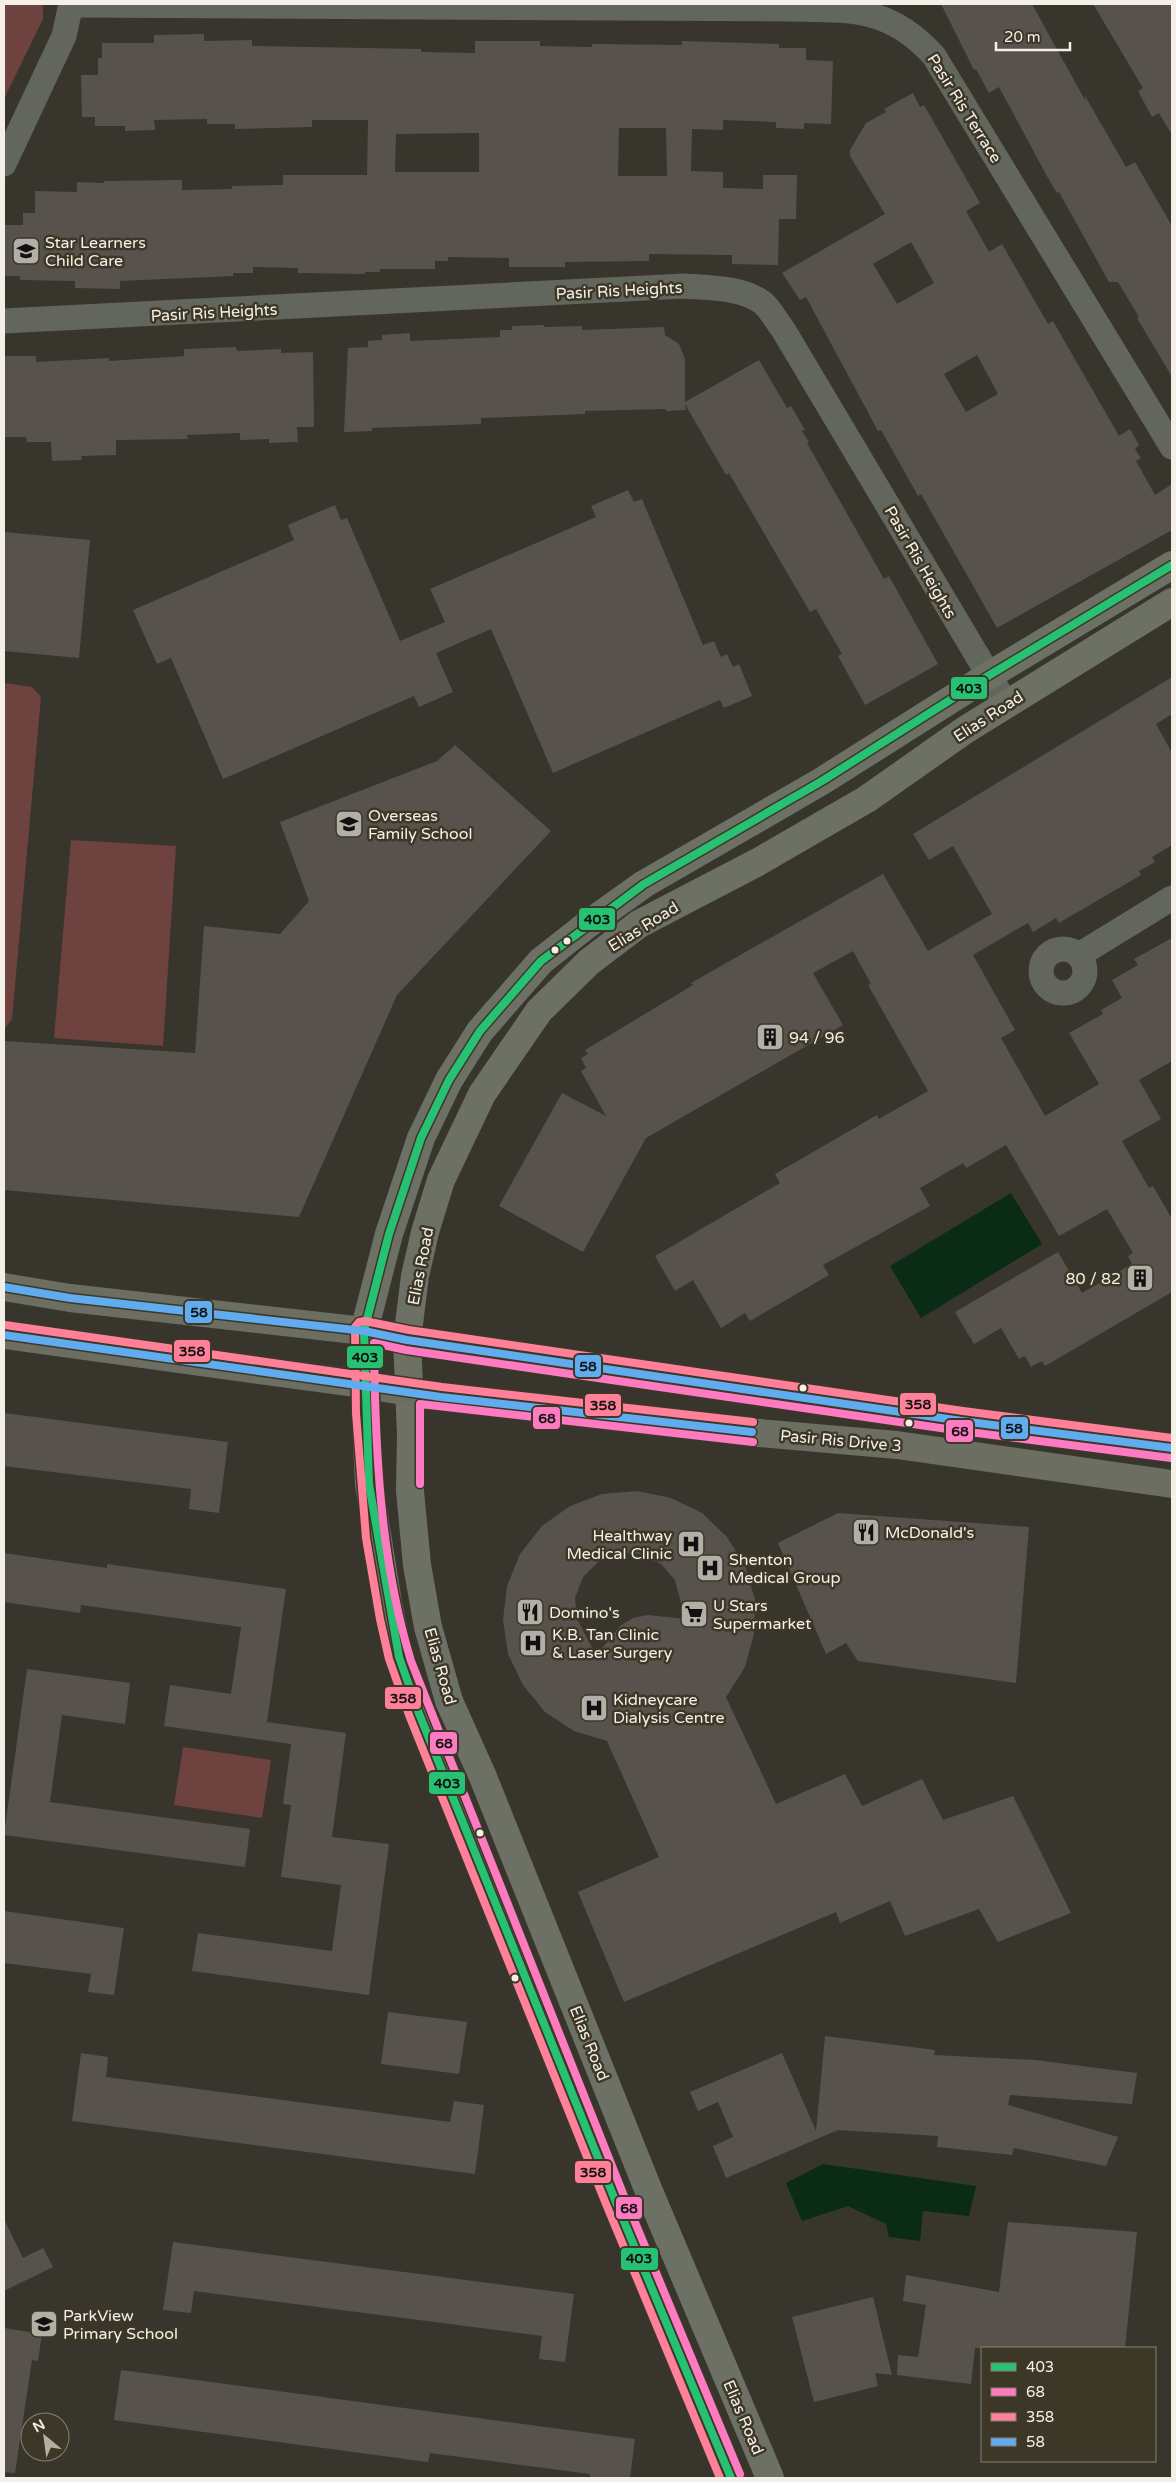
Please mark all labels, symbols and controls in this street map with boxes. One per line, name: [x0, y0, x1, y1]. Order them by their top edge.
scale bar: [996, 20, 1070, 52]
text: 20 m: [1004, 28, 1041, 46]
street label: Pasir Ris Terrace: [923, 50, 1006, 167]
place label: Star Learners Child Care: [45, 233, 146, 271]
school or university icon: Star Learners Child Care: [11, 236, 41, 266]
street label: Pasir Ris Heights: [555, 278, 683, 304]
street label: Pasir Ris Heights: [150, 300, 278, 326]
street label: Pasir Ris Heights: [880, 503, 961, 622]
line badge: 403: [950, 676, 988, 700]
text: 403: [956, 680, 982, 697]
street label: Elias Road: [950, 687, 1027, 747]
place label: Overseas Family School: [368, 806, 472, 844]
school or university icon: Overseas Family School: [334, 809, 364, 839]
street label: Elias Road: [605, 897, 682, 956]
line badge: 403: [578, 907, 616, 931]
text: 403: [584, 911, 610, 928]
unlabelled marker: [562, 936, 572, 946]
unlabelled marker: [550, 945, 560, 955]
building icon: 94 / 96: [755, 1022, 785, 1052]
place label: 94 / 96: [789, 1028, 845, 1048]
street label: Elias Road: [404, 1225, 438, 1307]
building icon: 80 / 82: [1125, 1263, 1155, 1293]
place label: 80 / 82: [1065, 1269, 1121, 1289]
line badge: 58: [184, 1300, 213, 1324]
text: 58: [190, 1304, 208, 1321]
line badge: 358: [173, 1339, 211, 1363]
text: 358: [179, 1343, 205, 1360]
line badge: 403: [346, 1345, 384, 1369]
text: 403: [352, 1349, 378, 1366]
line badge: 58: [574, 1354, 602, 1378]
text: 58: [579, 1358, 597, 1375]
unlabelled marker: [798, 1383, 808, 1393]
line badge: 358: [899, 1392, 937, 1416]
line badge: 358: [584, 1393, 622, 1417]
text: 358: [905, 1396, 931, 1413]
text: 358: [590, 1397, 616, 1414]
line badge: 68: [532, 1406, 561, 1430]
text: 68: [538, 1410, 556, 1427]
line badge: 58: [1000, 1416, 1029, 1440]
unlabelled marker: [904, 1418, 914, 1428]
line badge: 68: [945, 1419, 974, 1443]
text: 58: [1005, 1420, 1023, 1437]
text: 68: [951, 1423, 969, 1440]
street label: Pasir Ris Drive 3: [779, 1426, 903, 1456]
restaurant icon: McDonald's: [851, 1517, 881, 1547]
place label: McDonald's: [885, 1523, 974, 1543]
place label: Healthway Medical Clinic: [567, 1526, 672, 1564]
hospital icon: Healthway Medical Clinic: [676, 1529, 706, 1559]
place label: Shenton Medical Group: [729, 1550, 841, 1588]
hospital icon: Shenton Medical Group: [695, 1553, 725, 1583]
place label: U Stars Supermarket: [713, 1596, 811, 1634]
restaurant icon: Domino's: [515, 1597, 545, 1627]
supermarket icon: U Stars Supermarket: [679, 1599, 709, 1629]
place label: Domino's: [549, 1603, 620, 1623]
street label: Elias Road: [420, 1625, 461, 1707]
place label: K.B. Tan Clinic & Laser Surgery: [552, 1625, 673, 1663]
hospital icon: K.B. Tan Clinic & Laser Surgery: [518, 1628, 548, 1658]
line badge: 358: [384, 1686, 422, 1710]
text: 358: [390, 1690, 416, 1707]
place label: Kidneycare Dialysis Centre: [613, 1690, 724, 1728]
hospital icon: Kidneycare Dialysis Centre: [579, 1693, 609, 1723]
line badge: 68: [429, 1731, 458, 1755]
text: 68: [435, 1735, 453, 1752]
line badge: 403: [428, 1771, 466, 1795]
text: 403: [434, 1775, 460, 1792]
unlabelled marker: [475, 1828, 485, 1838]
unlabelled marker: [510, 1973, 520, 1983]
street label: Elias Road: [565, 2003, 613, 2084]
line badge: 358: [574, 2160, 612, 2184]
text: 358: [580, 2164, 606, 2181]
line badge: 68: [615, 2196, 643, 2220]
text: 68: [620, 2200, 638, 2217]
line badge: 403: [620, 2247, 659, 2271]
text: 403: [626, 2250, 652, 2267]
place label: ParkView Primary School: [63, 2306, 178, 2344]
school or university icon: ParkView Primary School: [29, 2309, 59, 2339]
legend: [981, 2347, 1156, 2462]
text: 403: [1026, 2358, 1054, 2376]
street label: Elias Road: [718, 2377, 768, 2458]
text: 68: [1026, 2383, 1045, 2401]
text: 358: [1026, 2408, 1054, 2426]
north arrow: [20, 2412, 70, 2462]
text: N: [30, 2416, 48, 2436]
text: 58: [1026, 2433, 1045, 2451]

